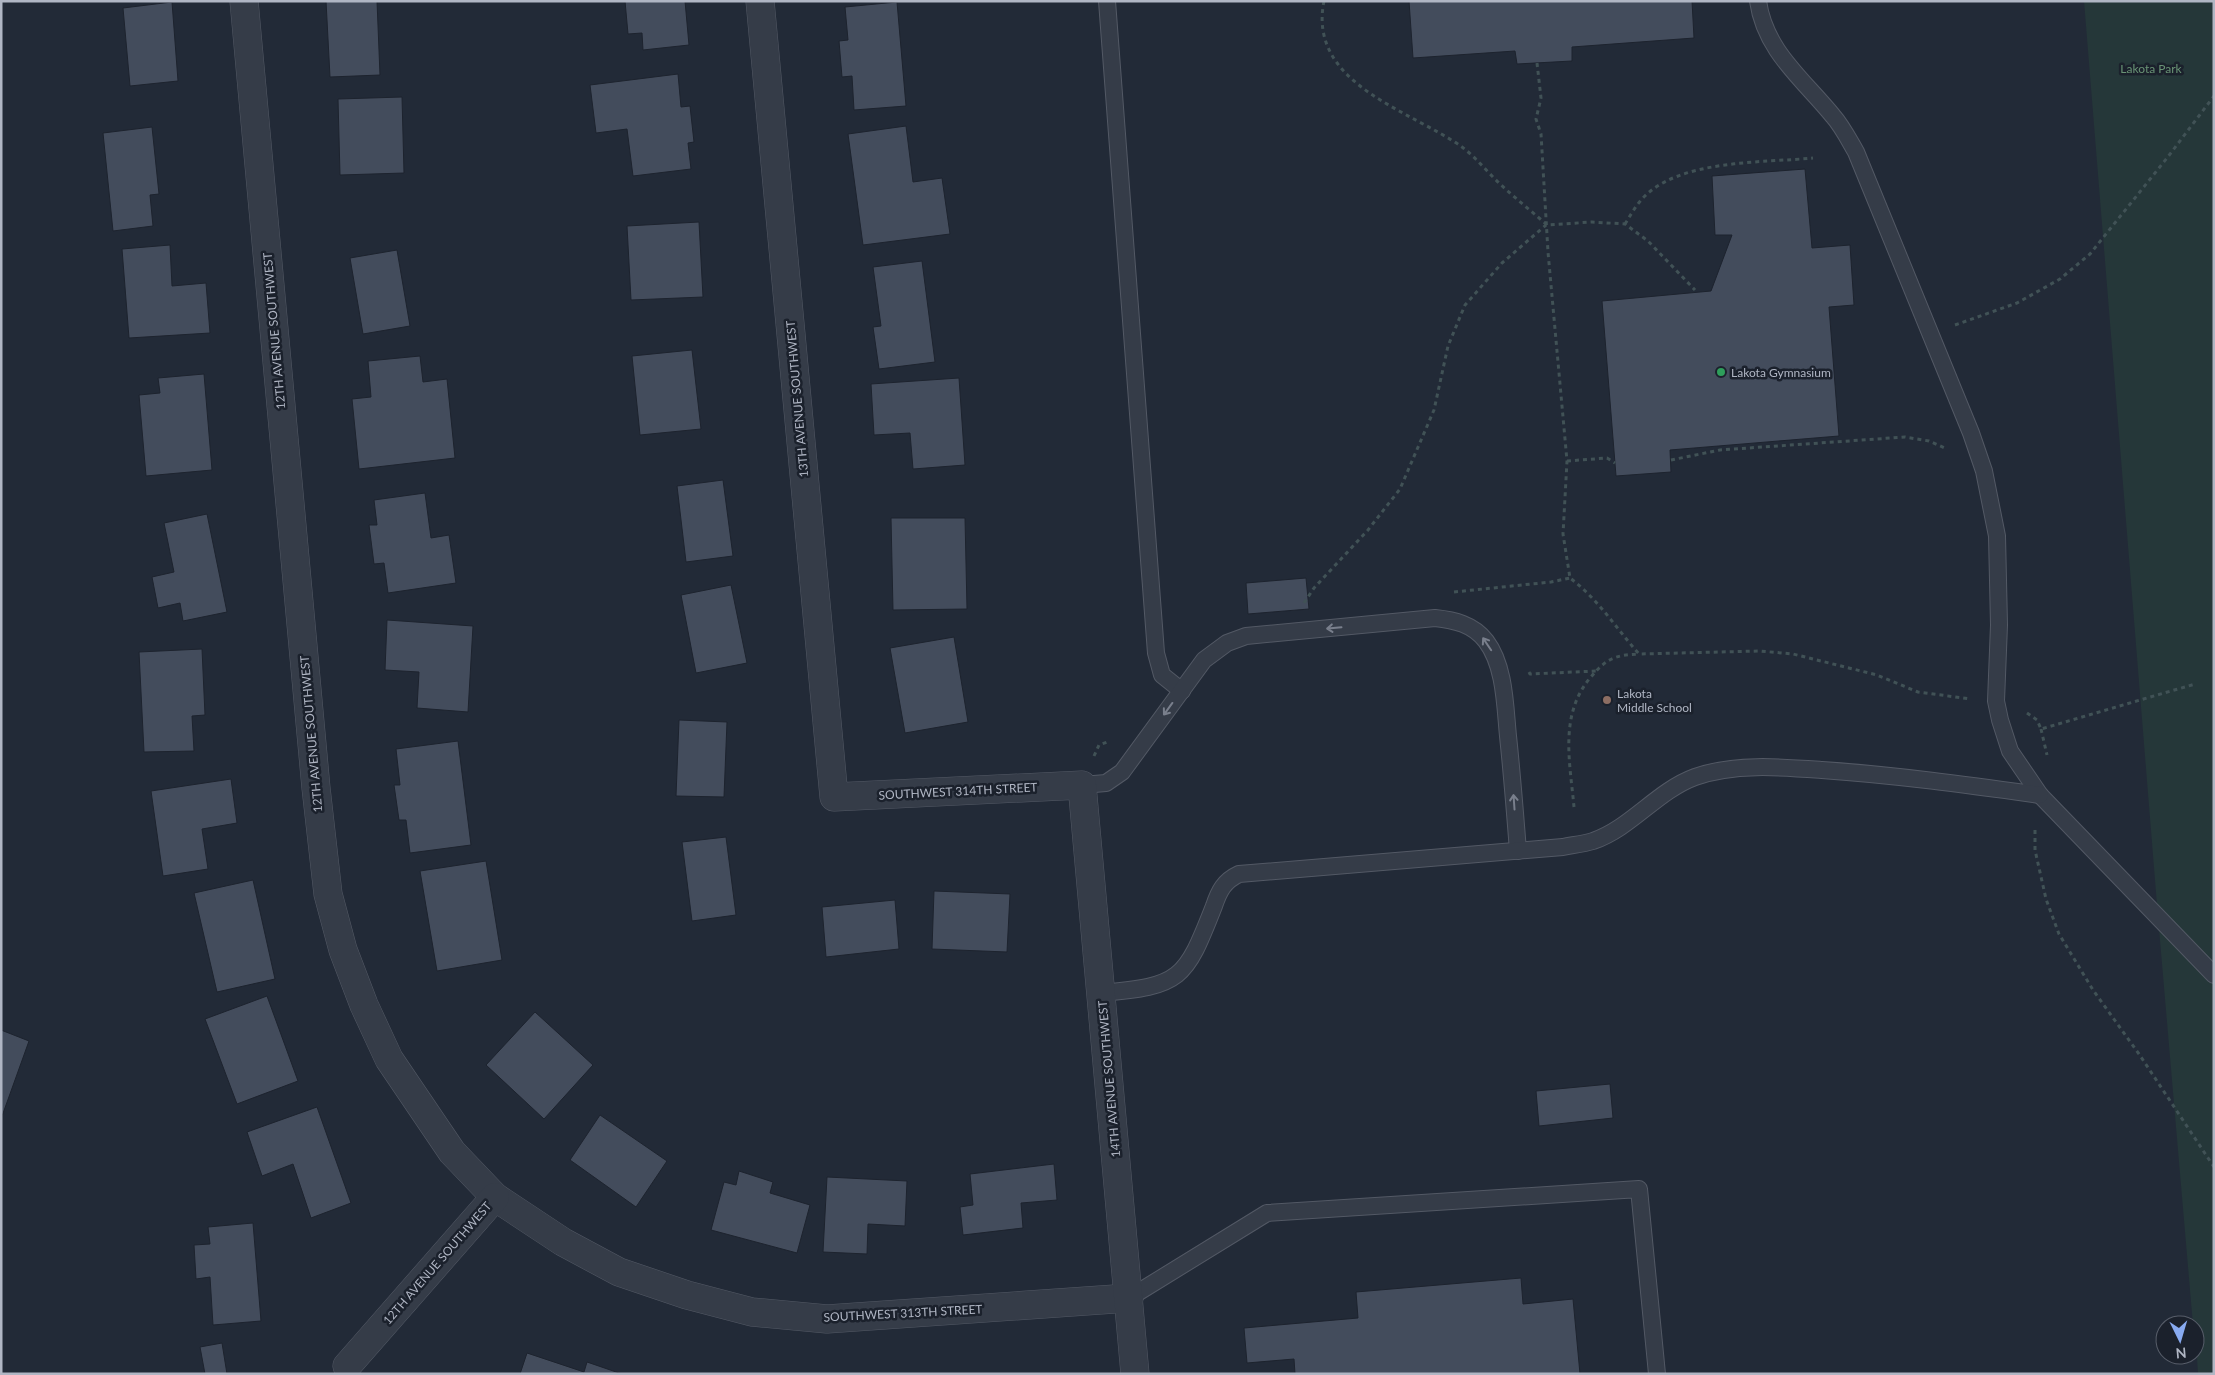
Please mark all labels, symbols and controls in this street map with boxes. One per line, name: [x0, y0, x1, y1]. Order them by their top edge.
park label: Lakota Park: [2120, 61, 2183, 76]
street label: 12TH AVENUE SOUTHWEST: [260, 252, 288, 410]
street label: 13TH AVENUE SOUTHWEST: [783, 320, 811, 478]
place label: Lakota Gymnasium: [1731, 365, 1831, 380]
marker: Lakota Gymnasium: [1715, 366, 1727, 378]
one-way arrow: [1326, 623, 1342, 633]
one-way arrow: [1481, 637, 1491, 651]
street label: 12TH AVENUE SOUTHWEST: [297, 655, 325, 813]
place label: Lakota Middle School: [1617, 686, 1692, 715]
marker: Lakota Middle School: [1601, 694, 1613, 706]
one-way arrow: [1163, 702, 1173, 716]
street label: SOUTHWEST 314TH STREET: [878, 779, 1038, 803]
one-way arrow: [1509, 794, 1519, 810]
street label: 14TH AVENUE SOUTHWEST: [1095, 1000, 1123, 1158]
street label: 12TH AVENUE SOUTHWEST: [380, 1199, 494, 1327]
street label: SOUTHWEST 313TH STREET: [823, 1301, 983, 1325]
north arrow: [2155, 1315, 2205, 1365]
text: N: [2175, 1345, 2187, 1362]

